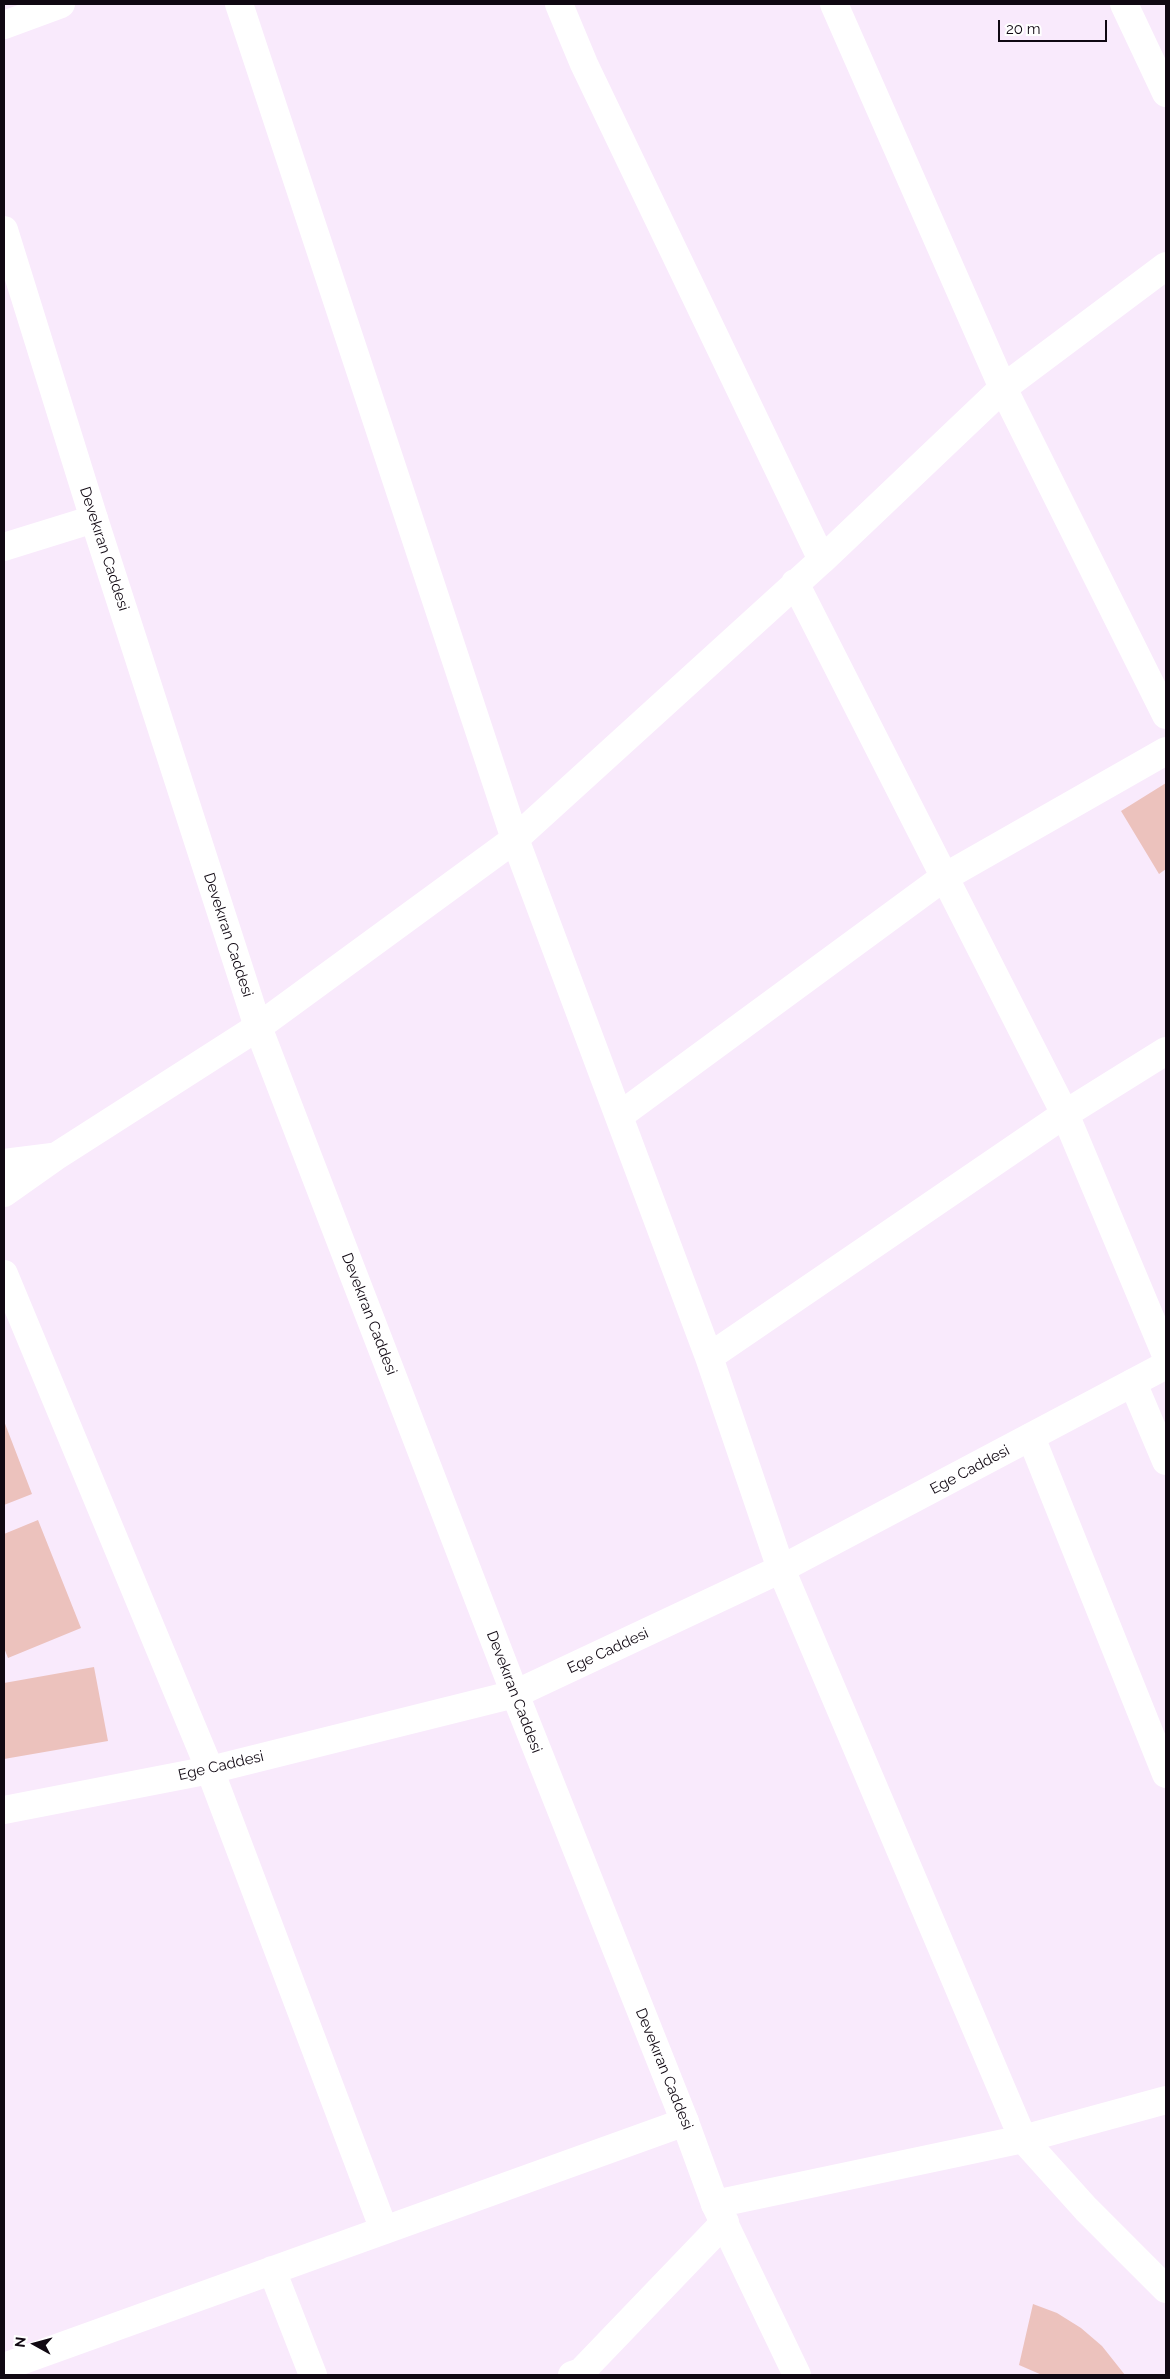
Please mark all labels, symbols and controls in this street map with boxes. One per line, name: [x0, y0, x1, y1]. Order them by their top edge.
scale bar: [1000, 10, 1109, 42]
text: 20 m: [1006, 20, 1041, 38]
street label: Devekıran Caddesi: [75, 485, 133, 613]
street label: Devekıran Caddesi: [199, 871, 257, 999]
street label: Devekıran Caddesi: [337, 1250, 401, 1378]
street label: Ege Caddesi: [927, 1442, 1013, 1498]
street label: Ege Caddesi: [565, 1624, 651, 1678]
street label: Devekıran Caddesi: [482, 1628, 546, 1756]
street label: Ege Caddesi: [176, 1747, 266, 1785]
street label: Devekıran Caddesi: [631, 2006, 697, 2132]
north arrow: [10, 2319, 60, 2369]
text: N: [12, 2336, 29, 2348]

